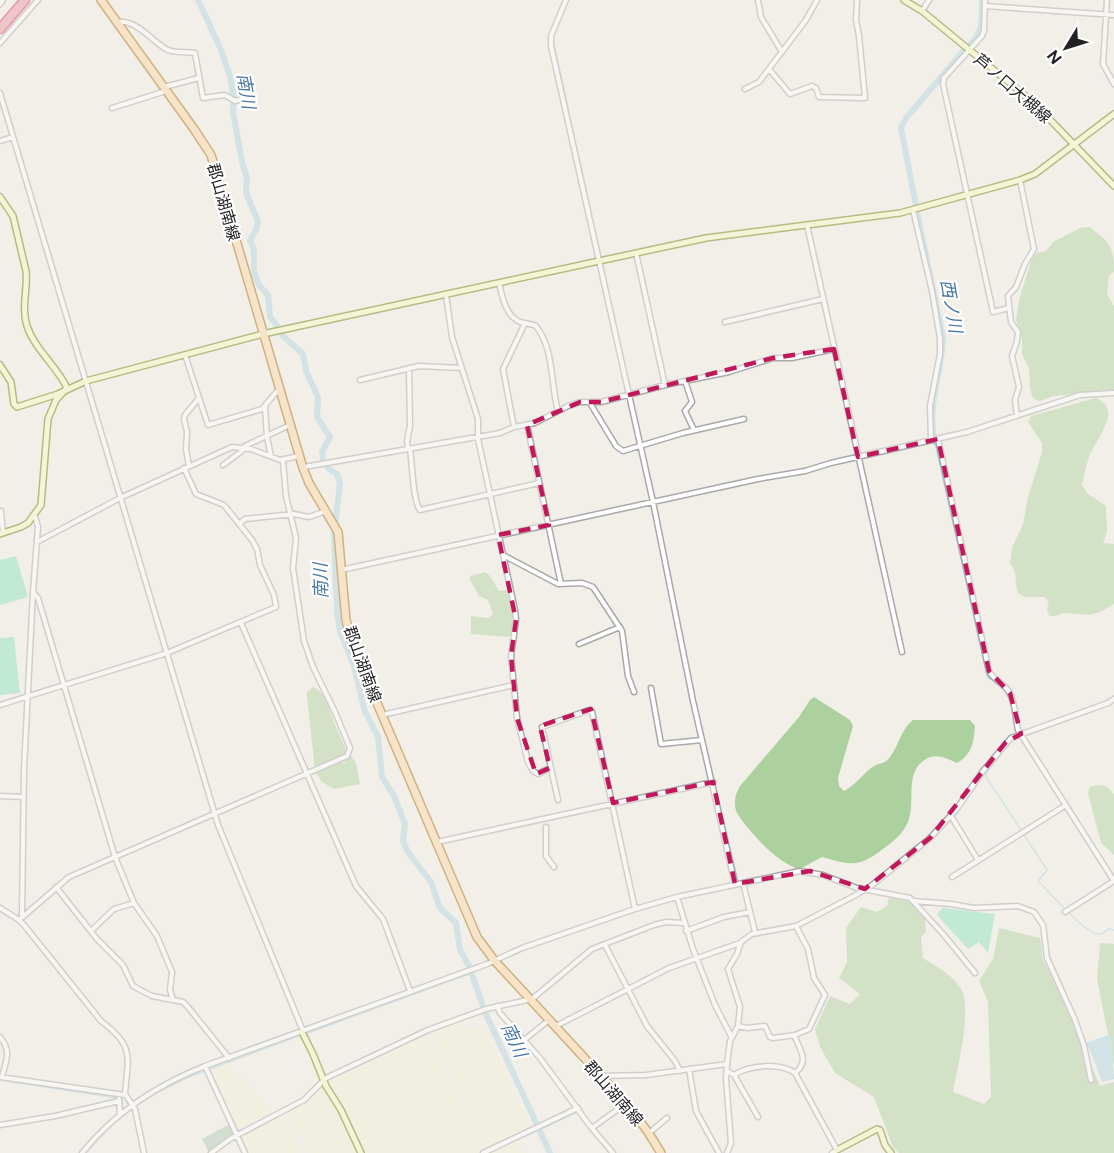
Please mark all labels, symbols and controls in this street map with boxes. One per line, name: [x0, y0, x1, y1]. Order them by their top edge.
north arrow: [1036, 18, 1096, 78]
text: N: [1043, 46, 1066, 68]
street label: 芦ノ口大槻線: [970, 50, 1055, 127]
water label: 南川: [233, 71, 260, 112]
street label: 郡山湖南線: [203, 161, 244, 243]
water label: 西ノ川: [936, 278, 967, 336]
water label: 南川: [309, 561, 332, 599]
street label: 郡山湖南線: [340, 623, 385, 705]
water label: 南川: [497, 1019, 532, 1062]
street label: 郡山湖南線: [580, 1057, 647, 1130]

